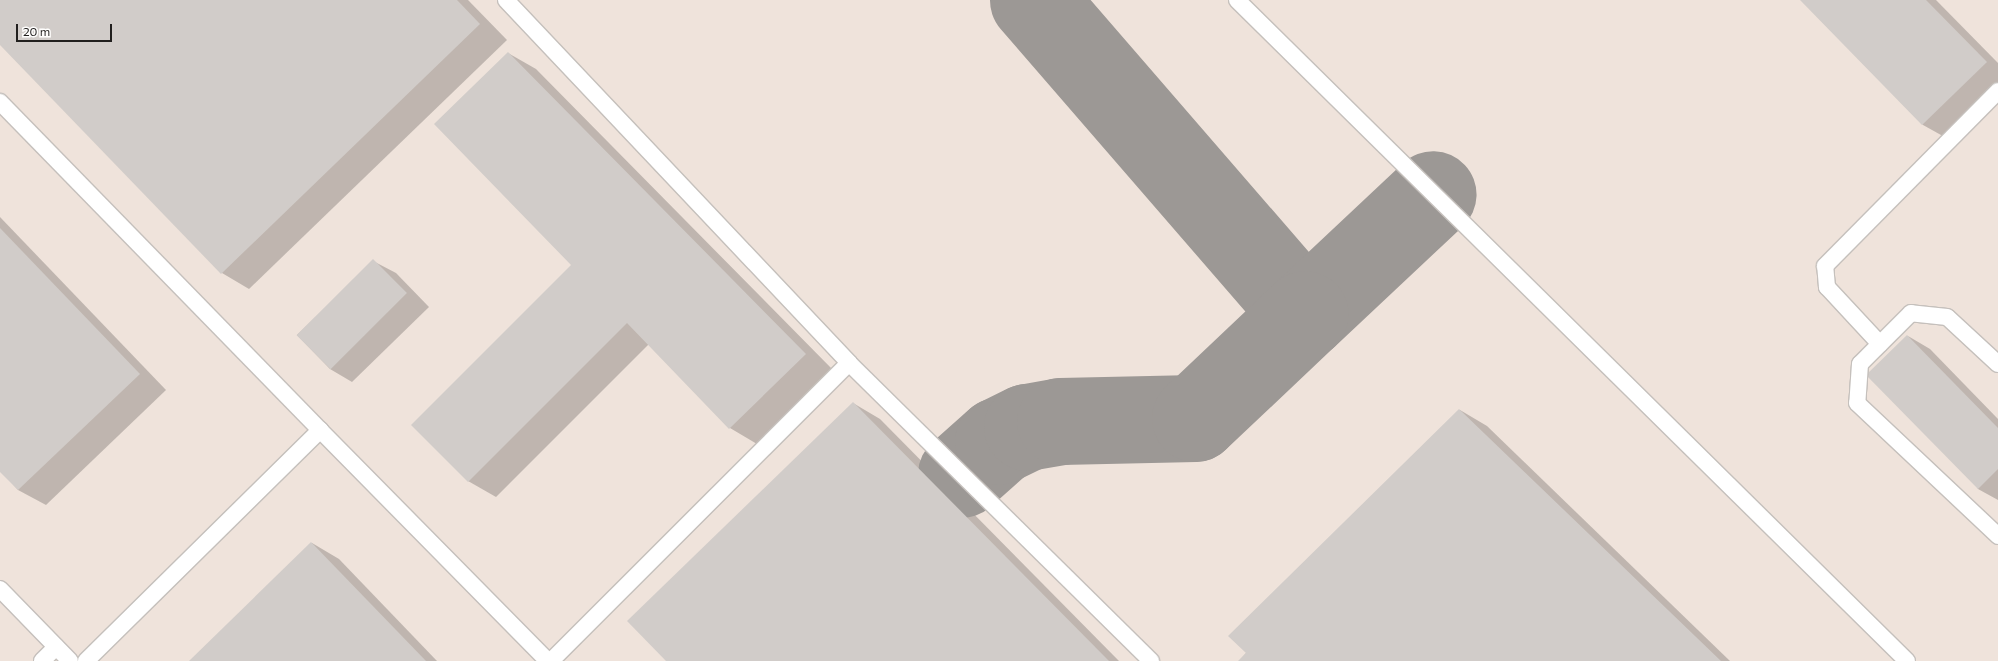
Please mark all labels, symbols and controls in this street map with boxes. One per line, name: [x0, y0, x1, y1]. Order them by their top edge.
scale bar: [18, 16, 114, 42]
text: 20 m: [23, 24, 50, 38]

